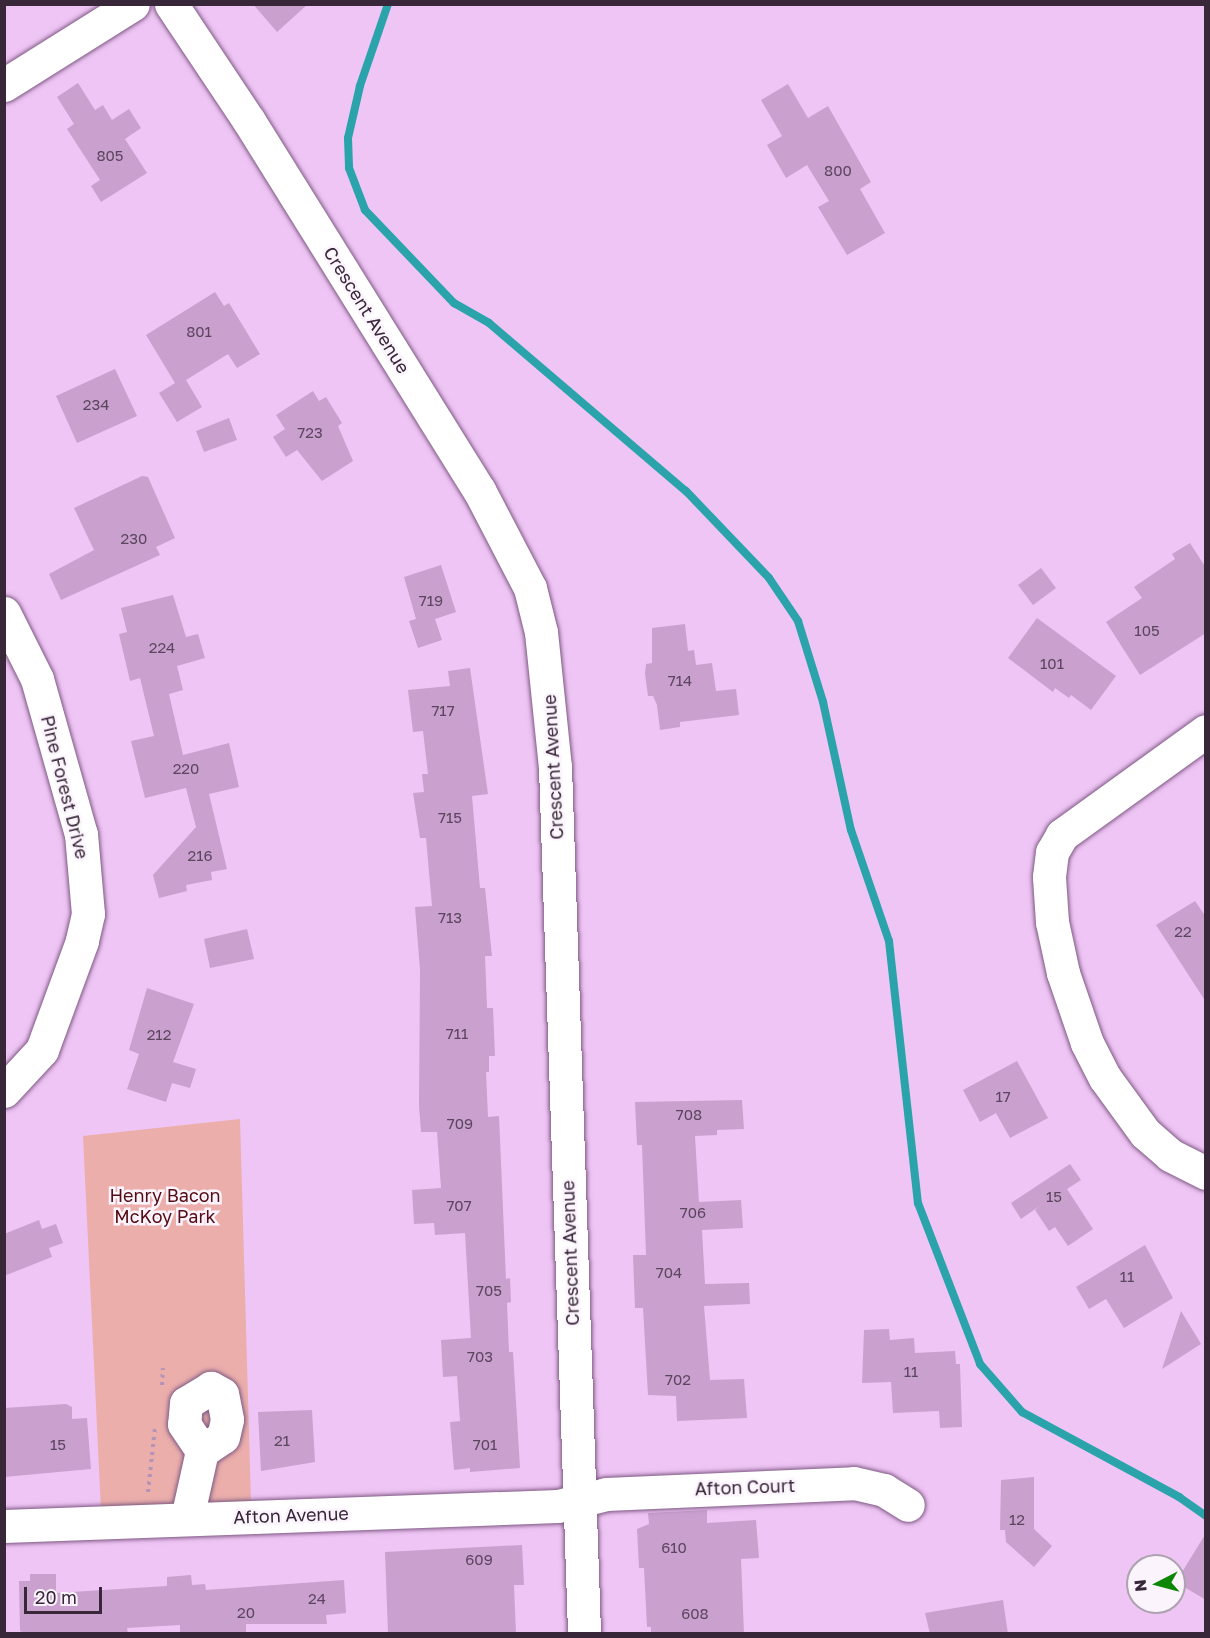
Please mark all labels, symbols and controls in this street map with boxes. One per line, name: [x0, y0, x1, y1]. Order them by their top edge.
house number: 805: [96, 147, 124, 165]
house number: 800: [824, 162, 852, 180]
street label: Crescent Avenue: [319, 243, 415, 377]
house number: 801: [186, 323, 212, 341]
house number: 234: [83, 396, 109, 414]
house number: 723: [297, 424, 323, 442]
house number: 230: [121, 530, 147, 548]
house number: 719: [419, 592, 443, 610]
house number: 105: [1134, 622, 1160, 640]
house number: 224: [149, 639, 175, 657]
house number: 101: [1040, 655, 1064, 673]
house number: 714: [668, 672, 692, 690]
street label: Crescent Avenue: [538, 694, 568, 840]
house number: 717: [431, 702, 455, 720]
street label: Pine Forest Drive: [37, 713, 93, 861]
house number: 220: [173, 760, 199, 778]
house number: 715: [438, 809, 462, 827]
house number: 216: [187, 847, 213, 865]
house number: 713: [438, 909, 462, 927]
house number: 22: [1174, 923, 1192, 941]
house number: 711: [446, 1025, 468, 1043]
house number: 212: [147, 1026, 171, 1044]
house number: 17: [995, 1088, 1011, 1106]
house number: 708: [676, 1106, 702, 1124]
house number: 709: [447, 1115, 473, 1133]
street label: Crescent Avenue: [557, 1180, 583, 1326]
park label: Henry Bacon McKoy Park: [109, 1185, 221, 1228]
house number: 15: [1046, 1188, 1062, 1206]
house number: 707: [446, 1197, 472, 1215]
house number: 706: [680, 1204, 706, 1222]
house number: 704: [656, 1264, 682, 1282]
house number: 11: [1120, 1268, 1134, 1286]
house number: 705: [476, 1282, 502, 1300]
house number: 703: [467, 1348, 493, 1366]
house number: 11: [904, 1363, 918, 1381]
house number: 702: [665, 1371, 691, 1389]
house number: 21: [274, 1432, 290, 1450]
house number: 15: [50, 1436, 66, 1454]
house number: 701: [473, 1436, 497, 1454]
street label: Afton Court: [694, 1474, 796, 1500]
street label: Afton Avenue: [233, 1502, 349, 1528]
house number: 12: [1009, 1511, 1025, 1529]
house number: 610: [661, 1539, 687, 1557]
house number: 609: [465, 1551, 493, 1569]
north arrow: [1126, 1554, 1186, 1614]
scale bar: [27, 1575, 105, 1613]
text: N: [1130, 1579, 1151, 1593]
text: 20 m: [35, 1586, 77, 1608]
house number: 24: [308, 1590, 326, 1608]
house number: 20: [237, 1604, 255, 1622]
house number: 608: [681, 1605, 709, 1623]

